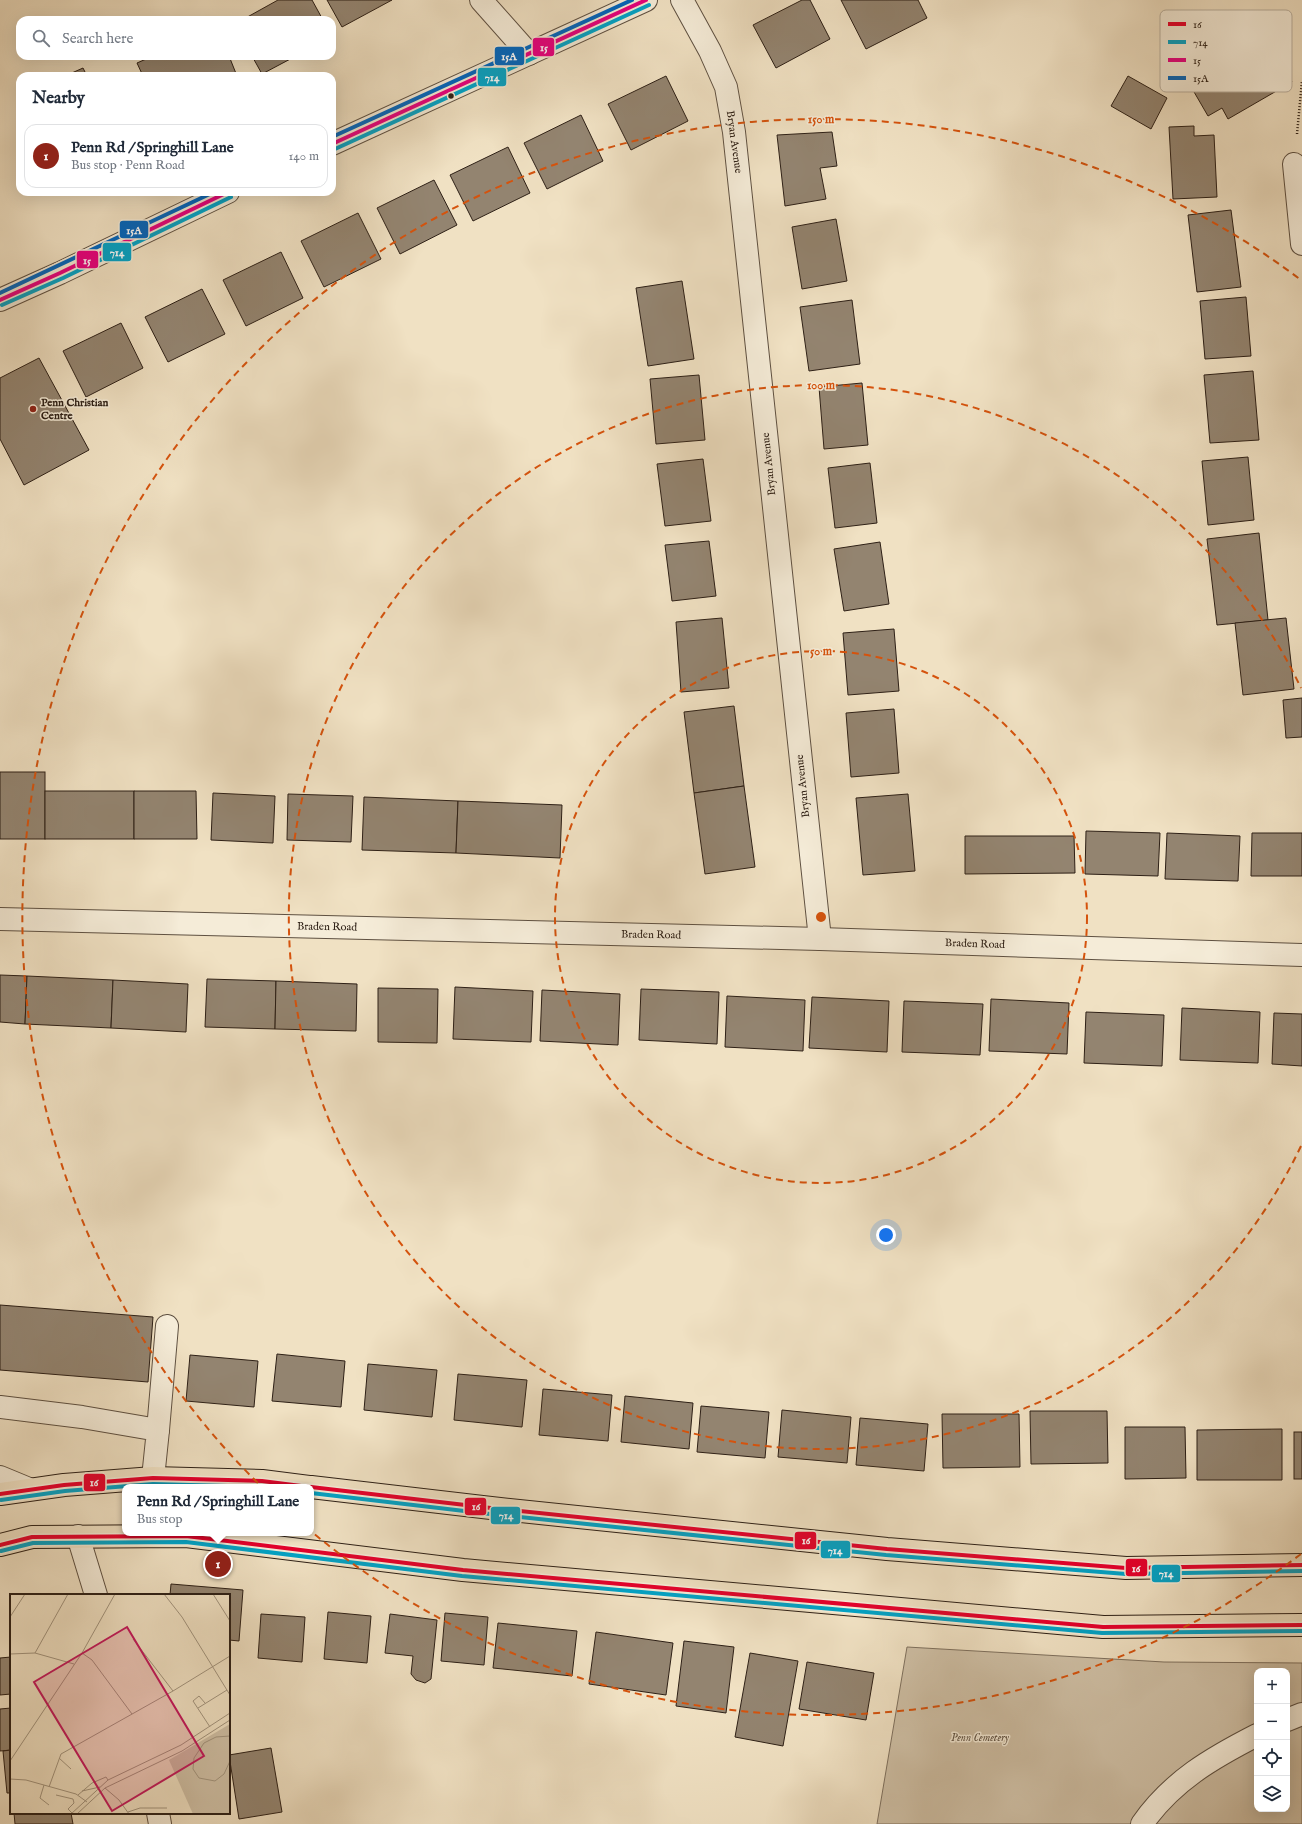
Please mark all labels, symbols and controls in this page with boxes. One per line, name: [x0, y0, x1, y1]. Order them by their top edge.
legend: [1160, 10, 1292, 92]
search box: [16, 16, 336, 60]
text: 16: [1193, 18, 1202, 32]
icon: search: [30, 27, 52, 49]
text: Search here: [62, 29, 133, 48]
text: 714: [1193, 36, 1208, 50]
line badge: 15: [532, 37, 555, 57]
text: 15: [540, 41, 548, 55]
line badge: 15A: [494, 46, 525, 66]
text: 15A: [501, 50, 517, 64]
text: 15: [1193, 54, 1201, 68]
line badge: 714: [477, 67, 507, 87]
text: 714: [485, 71, 500, 85]
text: 15A: [1193, 72, 1209, 86]
text: Nearby: [32, 88, 85, 109]
unlabelled marker: [446, 91, 456, 101]
street label: Bryan Avenue: [723, 110, 745, 174]
text: 150 m: [808, 112, 835, 127]
text: Penn Rd / Springhill Lane: [71, 138, 234, 157]
text: 1: [44, 148, 48, 165]
text: 140 m: [289, 148, 319, 165]
text: Bus stop · Penn Road: [71, 157, 185, 174]
line badge: 15A: [119, 220, 149, 239]
text: 15A: [126, 224, 142, 238]
line badge: 714: [102, 242, 132, 262]
text: 714: [110, 246, 125, 260]
line badge: 15: [76, 250, 99, 269]
text: 15: [83, 254, 91, 268]
text: 100 m: [807, 378, 836, 393]
place label: Penn Christian Centre: [41, 396, 108, 423]
marker: Penn Christian Centre: [28, 404, 38, 414]
street label: Bryan Avenue: [759, 432, 779, 496]
text: 50 m: [810, 644, 833, 659]
street label: Bryan Avenue: [793, 754, 813, 818]
centre of rings: [814, 910, 828, 924]
street label: Braden Road: [297, 919, 357, 935]
street label: Braden Road: [621, 927, 681, 943]
street label: Braden Road: [945, 936, 1005, 952]
your location: [876, 1225, 896, 1245]
line badge: 16: [83, 1473, 106, 1492]
text: 16: [90, 1476, 100, 1490]
popup: [122, 1484, 314, 1536]
text: Penn Rd / Springhill Lane: [137, 1492, 299, 1511]
line badge: 16: [464, 1497, 487, 1516]
text: 16: [472, 1500, 482, 1514]
line badge: 714: [490, 1506, 521, 1525]
text: 714: [499, 1509, 514, 1523]
text: Bus stop: [137, 1511, 183, 1528]
line badge: 16: [794, 1531, 817, 1550]
text: 16: [802, 1534, 812, 1548]
line badge: 714: [820, 1540, 851, 1559]
text: 714: [828, 1544, 843, 1558]
pin: 1: [205, 1549, 231, 1579]
line badge: 16: [1125, 1558, 1148, 1577]
text: 16: [1132, 1562, 1142, 1576]
line badge: 714: [1151, 1564, 1181, 1583]
text: 714: [1159, 1567, 1174, 1581]
inset map: [10, 1594, 230, 1814]
map controls: [1254, 1668, 1290, 1812]
button: +: [1254, 1668, 1290, 1704]
button: −: [1254, 1704, 1290, 1740]
park label: Penn Cemetery: [951, 1731, 1010, 1745]
button: locate: [1254, 1740, 1290, 1776]
button: layers: [1254, 1776, 1290, 1812]

